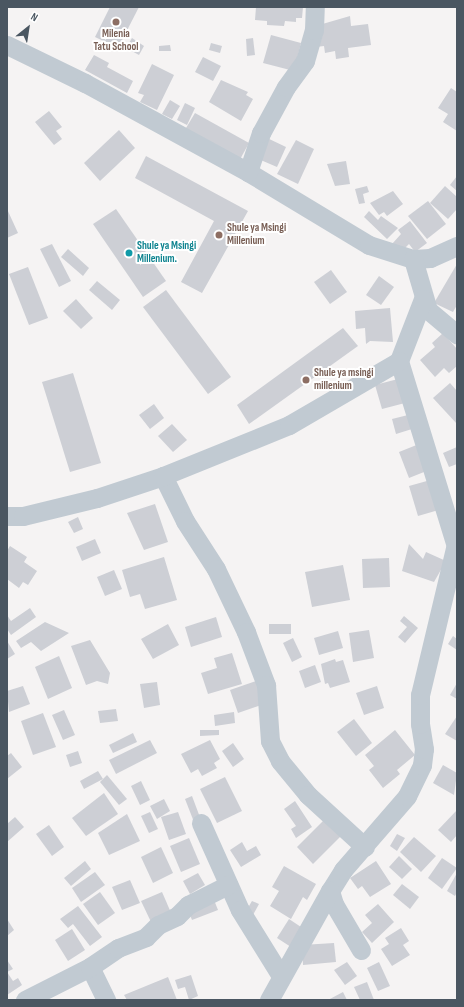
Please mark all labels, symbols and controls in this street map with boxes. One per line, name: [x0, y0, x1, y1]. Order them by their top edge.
north arrow: [8, 8, 48, 48]
text: N: [28, 10, 40, 24]
marker: Milenia Tatu School: [111, 17, 121, 27]
place label: Milenia Tatu School: [93, 28, 139, 54]
place label: Shule ya Msingi Millenium: [227, 222, 286, 248]
marker: Shule ya Msingi Millenium: [214, 230, 224, 240]
place label: Shule ya Msingi Millenium.: [137, 240, 196, 266]
marker: Shule ya Msingi Millenium.: [124, 248, 134, 258]
place label: Shule ya msingi millenium: [314, 367, 373, 393]
marker: Shule ya msingi millenium: [301, 375, 311, 385]

